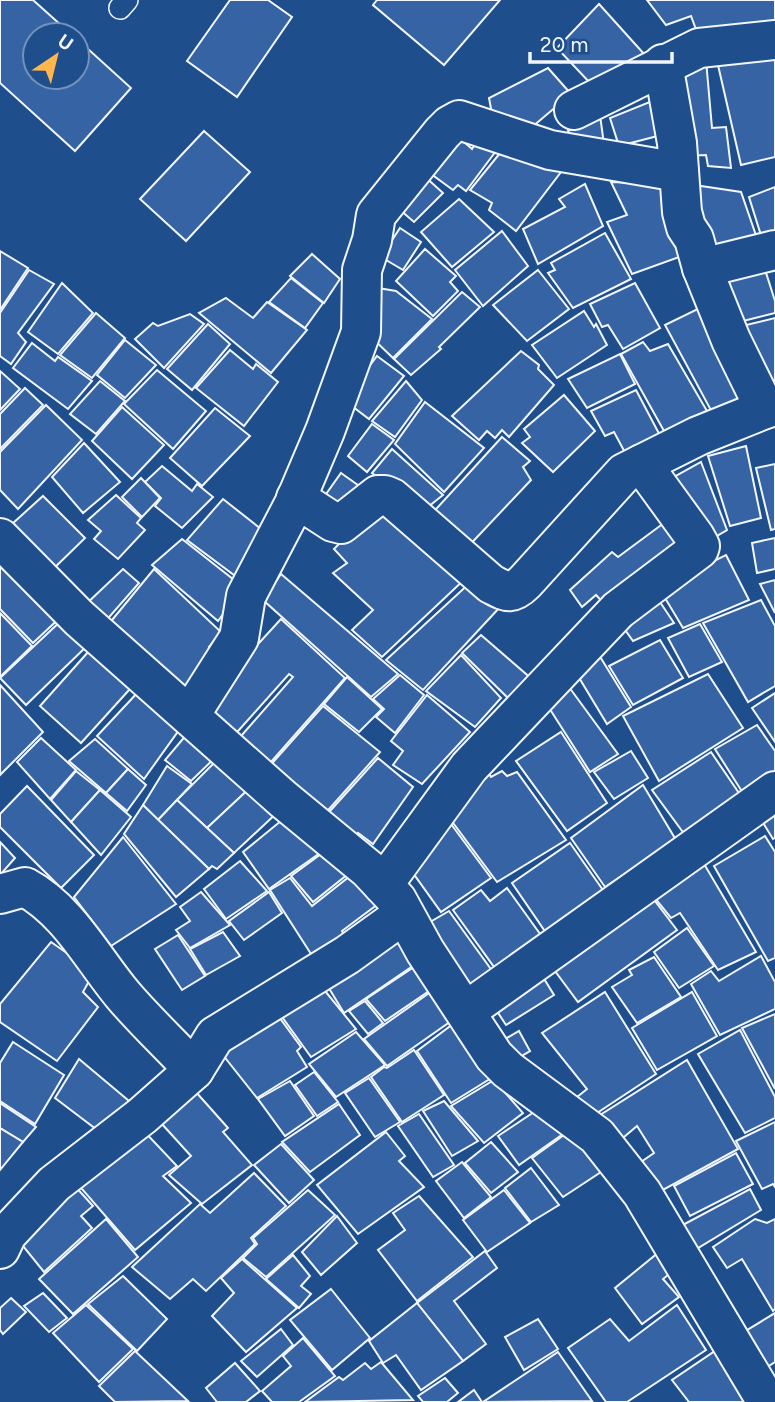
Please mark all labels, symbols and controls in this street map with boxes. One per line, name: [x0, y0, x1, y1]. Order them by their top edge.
north arrow: [21, 21, 91, 91]
scale bar: [530, 21, 672, 65]
text: U: [53, 29, 78, 56]
text: 20 m: [540, 32, 588, 57]

